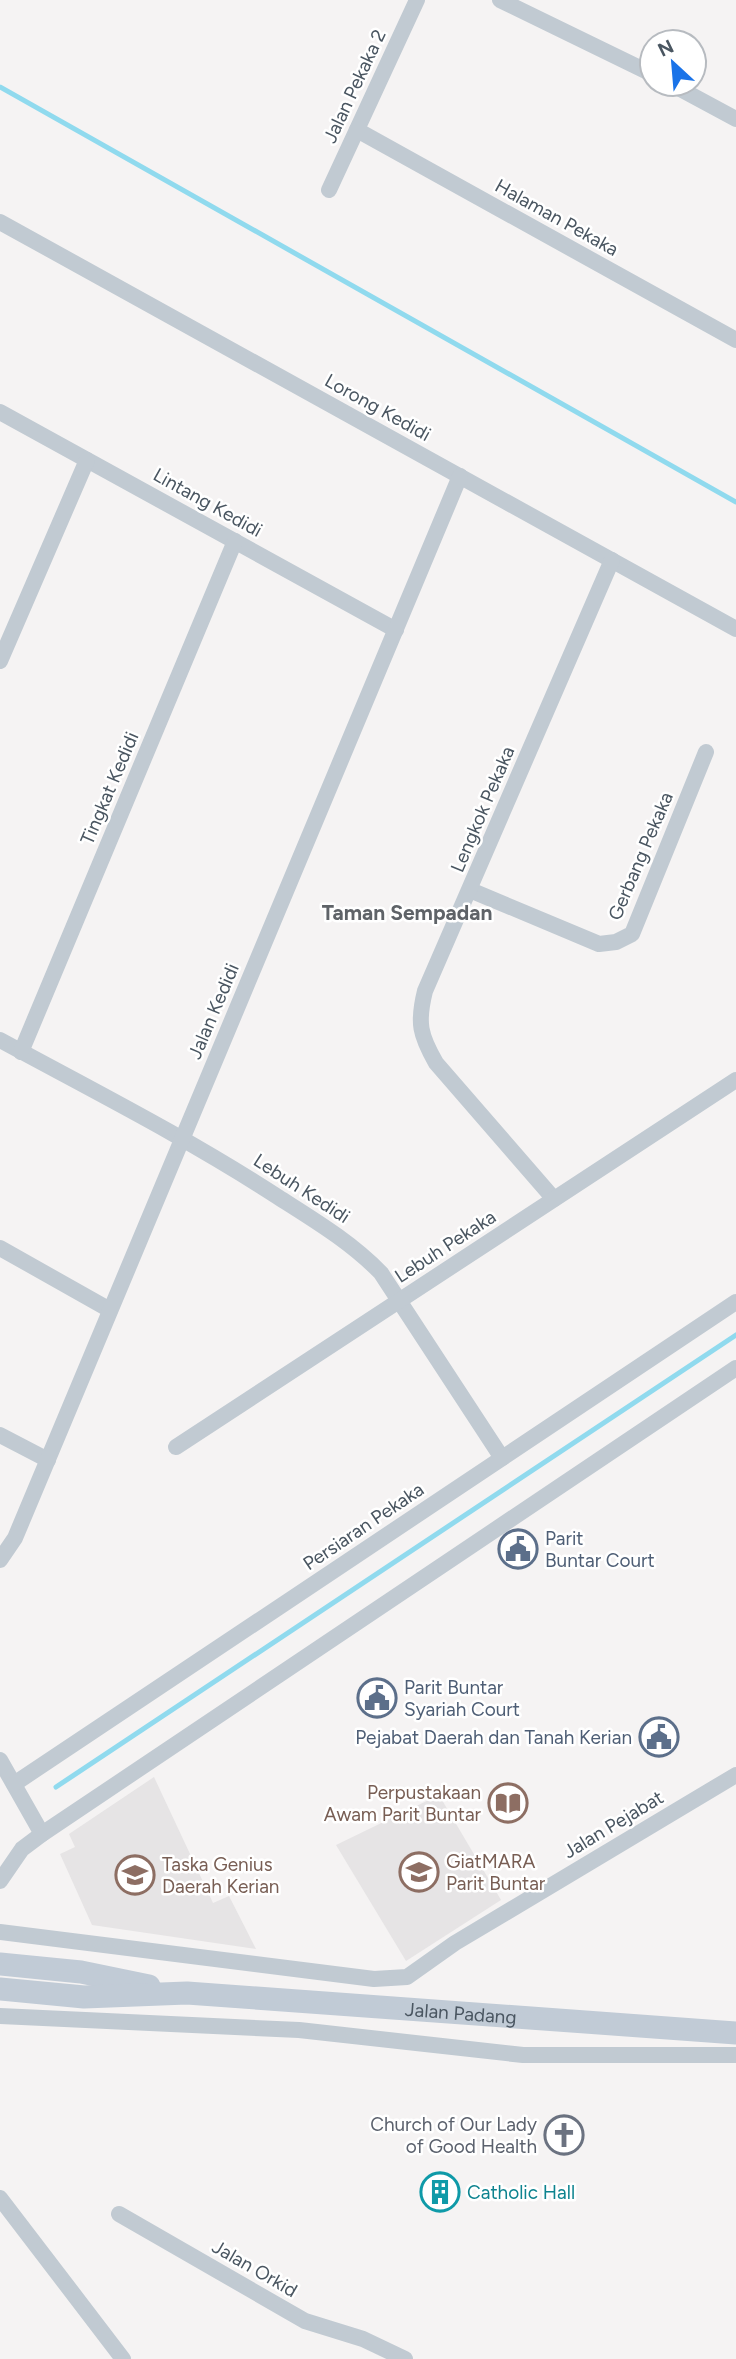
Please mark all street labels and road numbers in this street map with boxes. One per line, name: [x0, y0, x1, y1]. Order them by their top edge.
street label: Jalan Pekaka 2: [318, 26, 391, 147]
street label: Halaman Pekaka: [491, 174, 622, 261]
street label: Lorong Kedidi: [321, 369, 435, 446]
street label: Lintang Kedidi: [149, 463, 266, 542]
street label: Tingkat Kedidi: [75, 728, 144, 848]
street label: Lengkok Pekaka: [446, 743, 519, 876]
street label: Gerbang Pekaka: [603, 789, 678, 924]
street label: Jalan Kedidi: [183, 960, 244, 1062]
street label: Lebuh Kedidi: [249, 1149, 354, 1228]
street label: Lebuh Pekaka: [390, 1205, 500, 1288]
street label: Persiaran Pekaka: [299, 1478, 428, 1575]
street label: Jalan Pejabat: [559, 1786, 667, 1863]
street label: Jalan Padang: [404, 1998, 517, 2029]
street label: Jalan Orkid: [208, 2235, 301, 2302]

